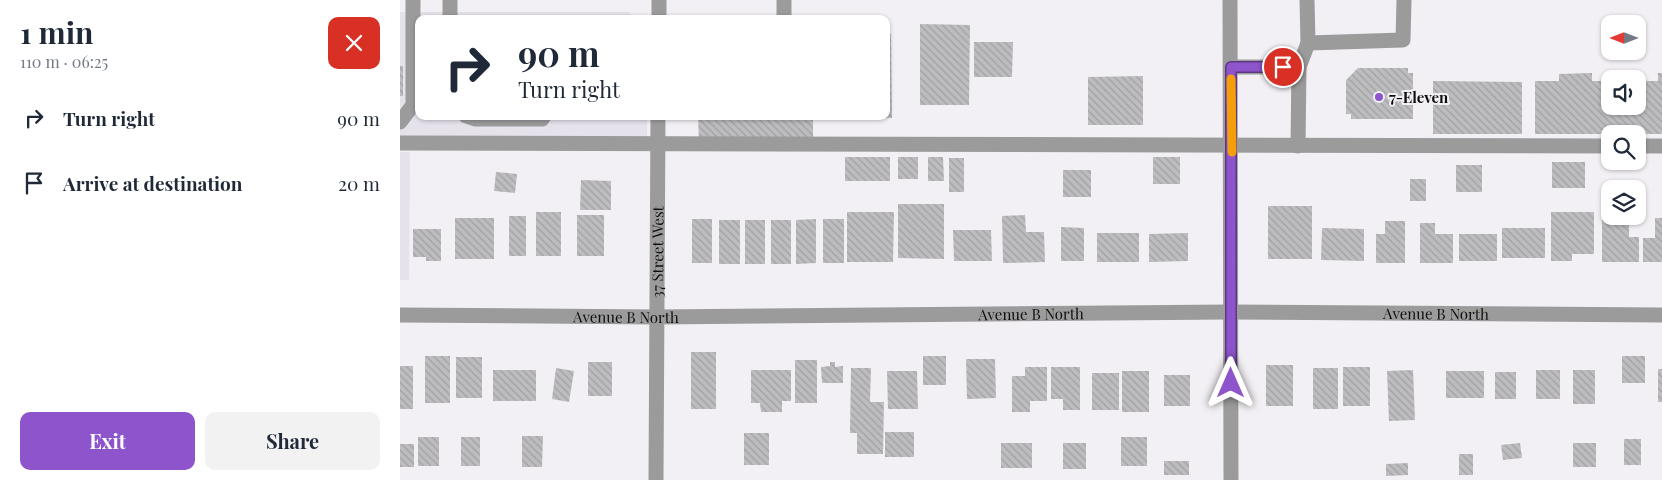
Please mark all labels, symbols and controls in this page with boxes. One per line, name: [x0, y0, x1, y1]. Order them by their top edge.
text: 1 min: [20, 12, 94, 52]
north arrow: [1601, 15, 1646, 60]
map controls: [1601, 15, 1646, 225]
button: close: [328, 17, 380, 69]
text: 90 m: [518, 29, 600, 76]
icon: right: [435, 35, 500, 100]
pin: [1262, 46, 1304, 88]
text: 110 m · 06:25: [20, 51, 108, 72]
icon: arrive: [1269, 53, 1297, 81]
button: sound: [1601, 70, 1646, 115]
text: Turn right: [518, 74, 620, 104]
place label: 7-Eleven: [1389, 87, 1449, 107]
marker: 7-Eleven: [1373, 91, 1385, 103]
icon: right: [20, 104, 48, 132]
text: Turn right: [63, 105, 155, 131]
text: 90 m: [337, 105, 380, 131]
button: search: [1601, 125, 1646, 170]
icon: arrive: [20, 169, 48, 197]
text: Arrive at destination: [63, 170, 243, 196]
text: 20 m: [338, 170, 380, 196]
button: layers: [1601, 180, 1646, 225]
street label: 37 Street West: [647, 205, 668, 298]
street label: Avenue B North: [977, 303, 1084, 324]
street label: Avenue B North: [1382, 303, 1489, 324]
street label: Avenue B North: [572, 306, 679, 327]
position arrow: [1204, 356, 1256, 408]
button: Exit: [20, 412, 195, 470]
button: Share: [205, 412, 380, 470]

